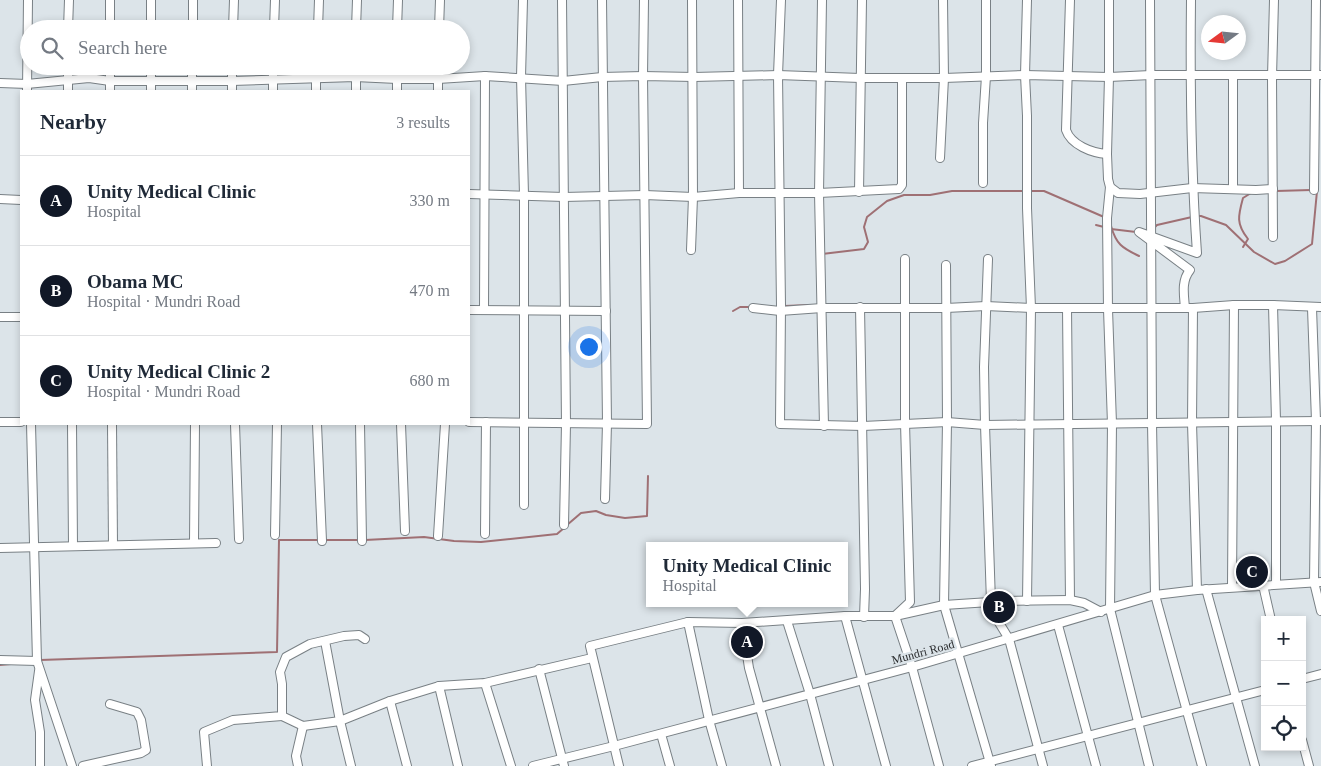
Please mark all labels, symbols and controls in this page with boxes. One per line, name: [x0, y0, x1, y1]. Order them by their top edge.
north arrow: [1201, 15, 1246, 60]
search box: [20, 20, 470, 75]
icon: search: [38, 34, 66, 62]
text: Search here: [78, 37, 167, 58]
text: Nearby: [40, 110, 107, 134]
text: 3 results: [396, 114, 450, 131]
text: Unity Medical Clinic: [87, 181, 256, 202]
text: A: [50, 192, 62, 209]
text: 330 m: [410, 192, 450, 209]
text: Hospital: [87, 203, 141, 220]
text: Obama MC: [87, 271, 184, 292]
text: B: [51, 282, 61, 299]
text: 470 m: [410, 282, 450, 299]
text: Hospital · Mundri Road: [87, 293, 240, 310]
your location: [576, 334, 602, 360]
text: Unity Medical Clinic 2: [87, 361, 270, 382]
text: C: [50, 372, 62, 389]
text: 680 m: [410, 372, 450, 389]
text: Hospital · Mundri Road: [87, 383, 240, 400]
popup: [646, 542, 848, 607]
pin: C: [1236, 553, 1268, 591]
text: Unity Medical Clinic: [663, 555, 831, 576]
text: Hospital: [663, 577, 717, 594]
pin: B: [983, 588, 1015, 626]
map controls: [1261, 616, 1306, 751]
button: +: [1261, 616, 1306, 661]
pin: A: [731, 623, 763, 661]
street label: Mundri Road: [890, 637, 956, 667]
button: −: [1261, 661, 1306, 706]
button: locate: [1261, 706, 1306, 751]

